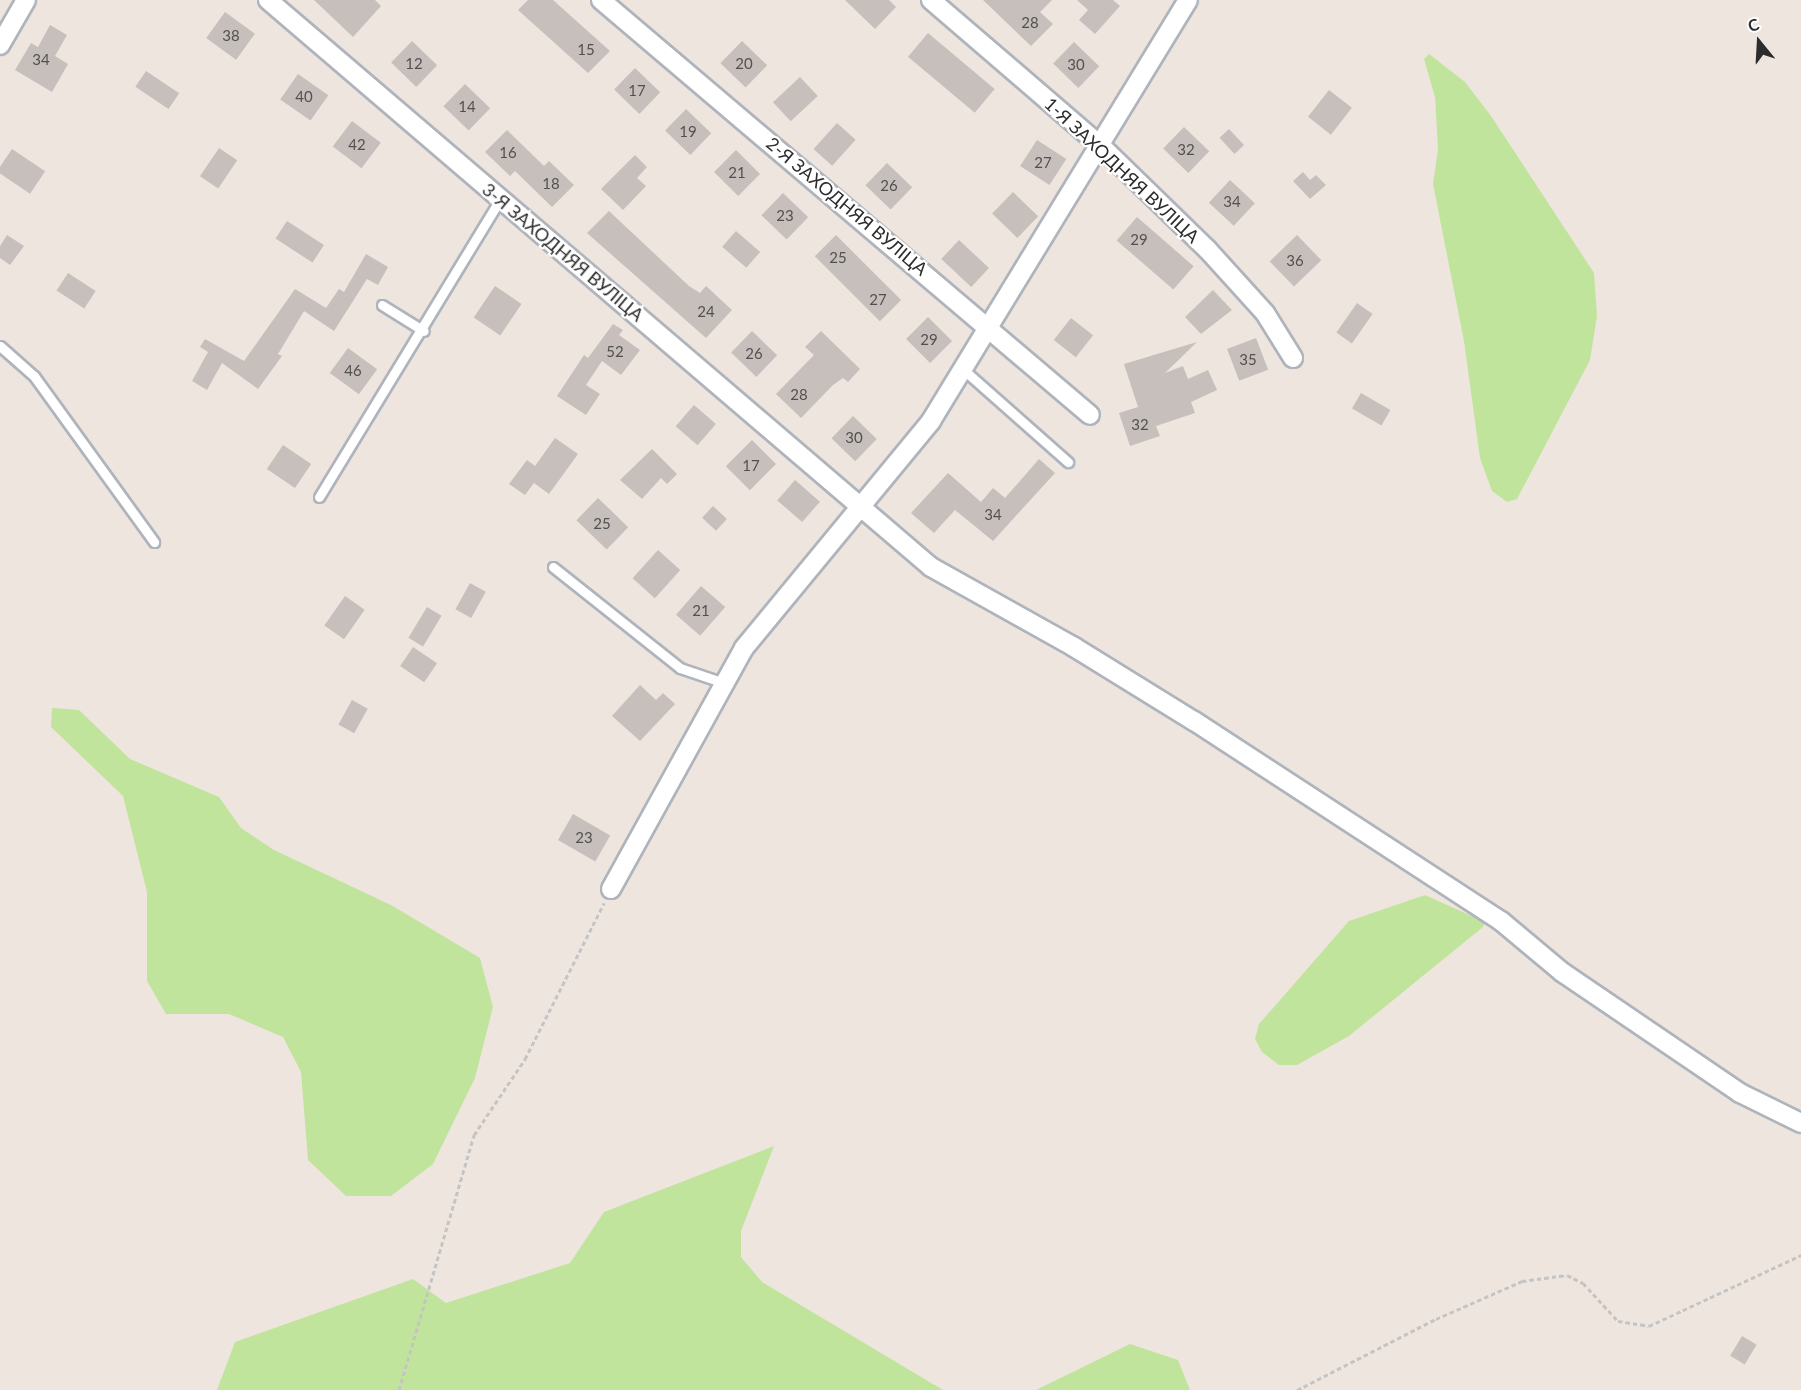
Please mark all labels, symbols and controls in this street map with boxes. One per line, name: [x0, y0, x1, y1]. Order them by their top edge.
north arrow: [1729, 12, 1789, 72]
house number: 28: [1021, 14, 1039, 32]
text: С: [1745, 14, 1761, 35]
house number: 38: [222, 27, 240, 45]
house number: 15: [577, 41, 595, 59]
house number: 34: [32, 51, 50, 69]
house number: 12: [405, 55, 423, 73]
house number: 20: [735, 55, 753, 73]
house number: 30: [1067, 56, 1085, 74]
house number: 17: [628, 82, 646, 100]
house number: 40: [295, 88, 313, 106]
street label: 1-Я ЗАХОДНЯЯ ВУЛІЦА: [1040, 93, 1204, 247]
house number: 14: [458, 98, 476, 116]
house number: 19: [679, 123, 697, 141]
street label: 2-Я ЗАХОДНЯЯ ВУЛІЦА: [762, 132, 932, 280]
house number: 42: [348, 136, 366, 154]
house number: 32: [1177, 141, 1195, 159]
house number: 16: [499, 144, 517, 162]
house number: 27: [1034, 154, 1052, 172]
house number: 21: [728, 164, 746, 182]
house number: 18: [542, 175, 560, 193]
house number: 26: [880, 177, 898, 195]
street label: 3-Я ЗАХОДНЯЯ ВУЛІЦА: [478, 178, 648, 326]
house number: 34: [1223, 193, 1241, 211]
house number: 23: [776, 207, 794, 225]
house number: 29: [1130, 231, 1148, 249]
house number: 25: [829, 249, 847, 267]
house number: 36: [1286, 252, 1304, 270]
house number: 27: [869, 291, 887, 309]
house number: 24: [697, 303, 715, 321]
house number: 29: [920, 331, 938, 349]
house number: 52: [606, 343, 624, 361]
house number: 26: [745, 345, 763, 363]
house number: 35: [1239, 351, 1257, 369]
house number: 46: [344, 362, 362, 380]
house number: 28: [790, 386, 808, 404]
house number: 32: [1131, 416, 1149, 434]
house number: 30: [845, 429, 863, 447]
house number: 17: [742, 457, 760, 475]
house number: 34: [984, 506, 1002, 524]
house number: 25: [593, 515, 611, 533]
house number: 21: [692, 602, 710, 620]
house number: 23: [575, 829, 593, 847]

